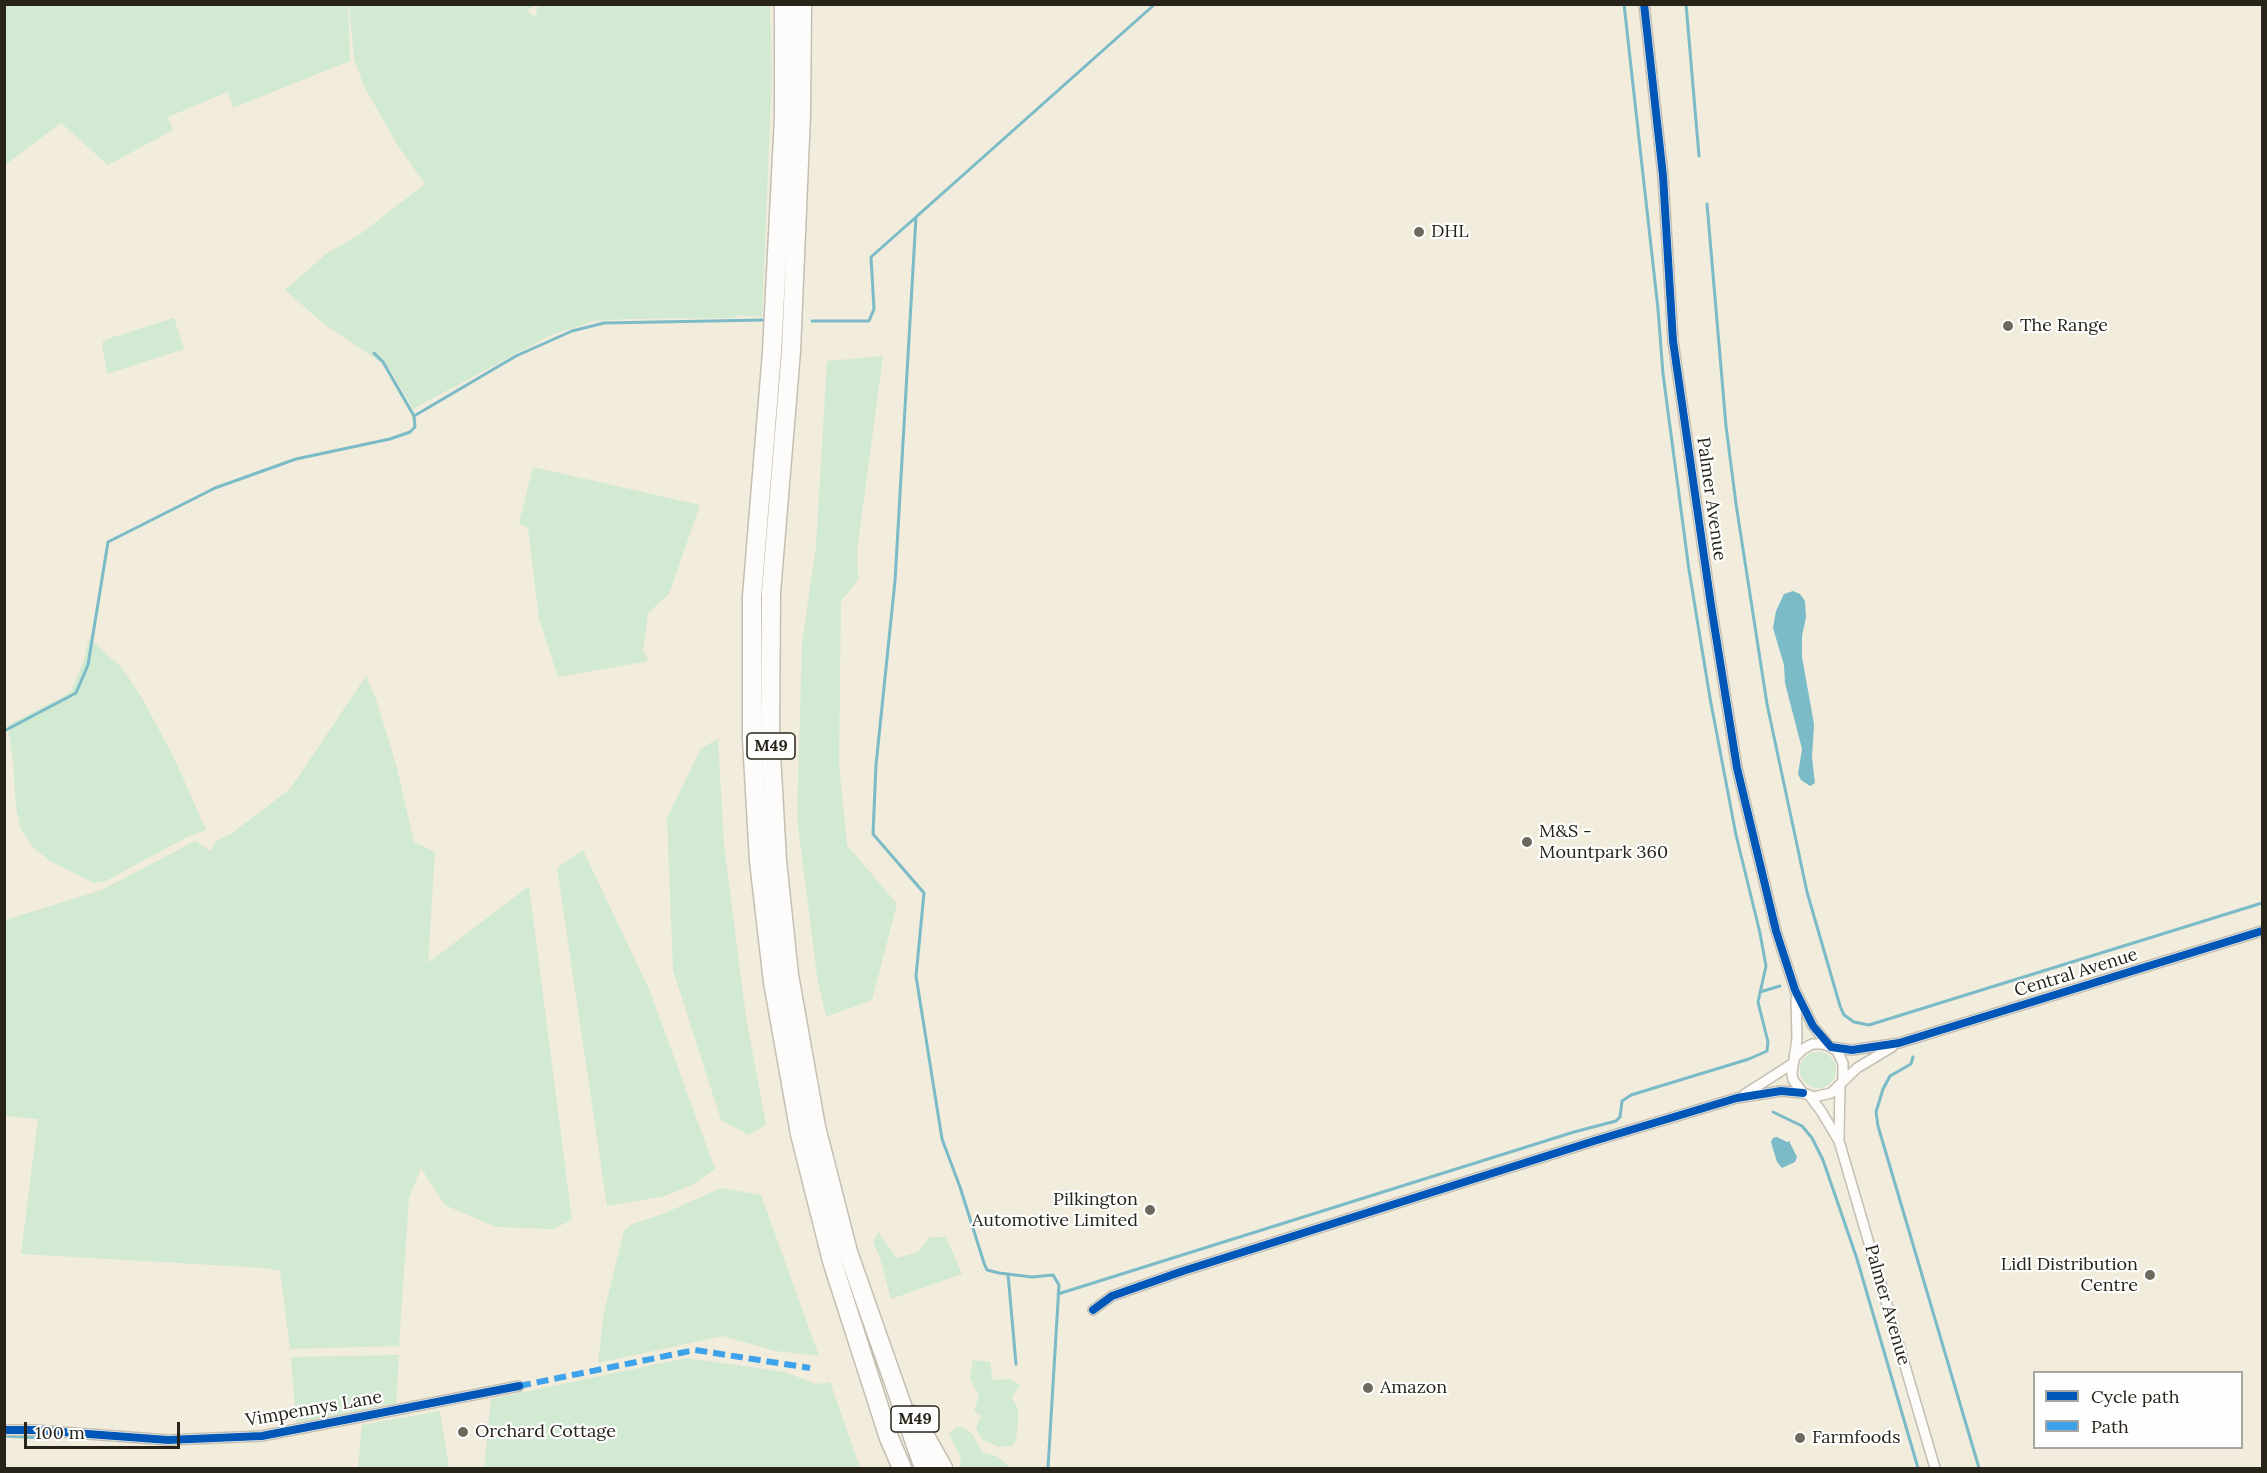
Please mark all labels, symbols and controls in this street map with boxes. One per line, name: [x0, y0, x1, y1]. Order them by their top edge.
place label: DHL: [1431, 221, 1469, 243]
marker: DHL: [1412, 225, 1426, 239]
place label: The Range: [2020, 315, 2108, 337]
marker: The Range: [2001, 319, 2015, 333]
street label: Palmer Avenue: [1692, 436, 1730, 562]
road number: M49: [747, 733, 795, 759]
place label: M&S - Mountpark 360: [1539, 821, 1668, 864]
marker: M&S - Mountpark 360: [1520, 835, 1534, 849]
street label: Central Avenue: [2012, 944, 2140, 1002]
place label: Pilkington Automotive Limited: [972, 1189, 1138, 1232]
marker: Pilkington Automotive Limited: [1143, 1203, 1157, 1217]
street label: Palmer Avenue: [1859, 1242, 1915, 1368]
place label: Lidl Distribution Centre: [2001, 1254, 2138, 1296]
marker: Lidl Distribution Centre: [2143, 1268, 2157, 1282]
legend: [2033, 1371, 2243, 1449]
place label: Amazon: [1380, 1377, 1447, 1399]
marker: Amazon: [1361, 1381, 1375, 1395]
text: Cycle path: [2091, 1385, 2180, 1408]
street label: Vimpennys Lane: [244, 1386, 384, 1432]
road number: M49: [891, 1406, 939, 1432]
scale bar: [27, 1410, 183, 1448]
text: Path: [2091, 1415, 2129, 1438]
text: 100 m: [35, 1421, 85, 1444]
place label: Orchard Cottage: [475, 1421, 616, 1443]
marker: Orchard Cottage: [456, 1425, 470, 1439]
place label: Farmfoods: [1812, 1427, 1900, 1449]
marker: Farmfoods: [1793, 1431, 1807, 1445]

